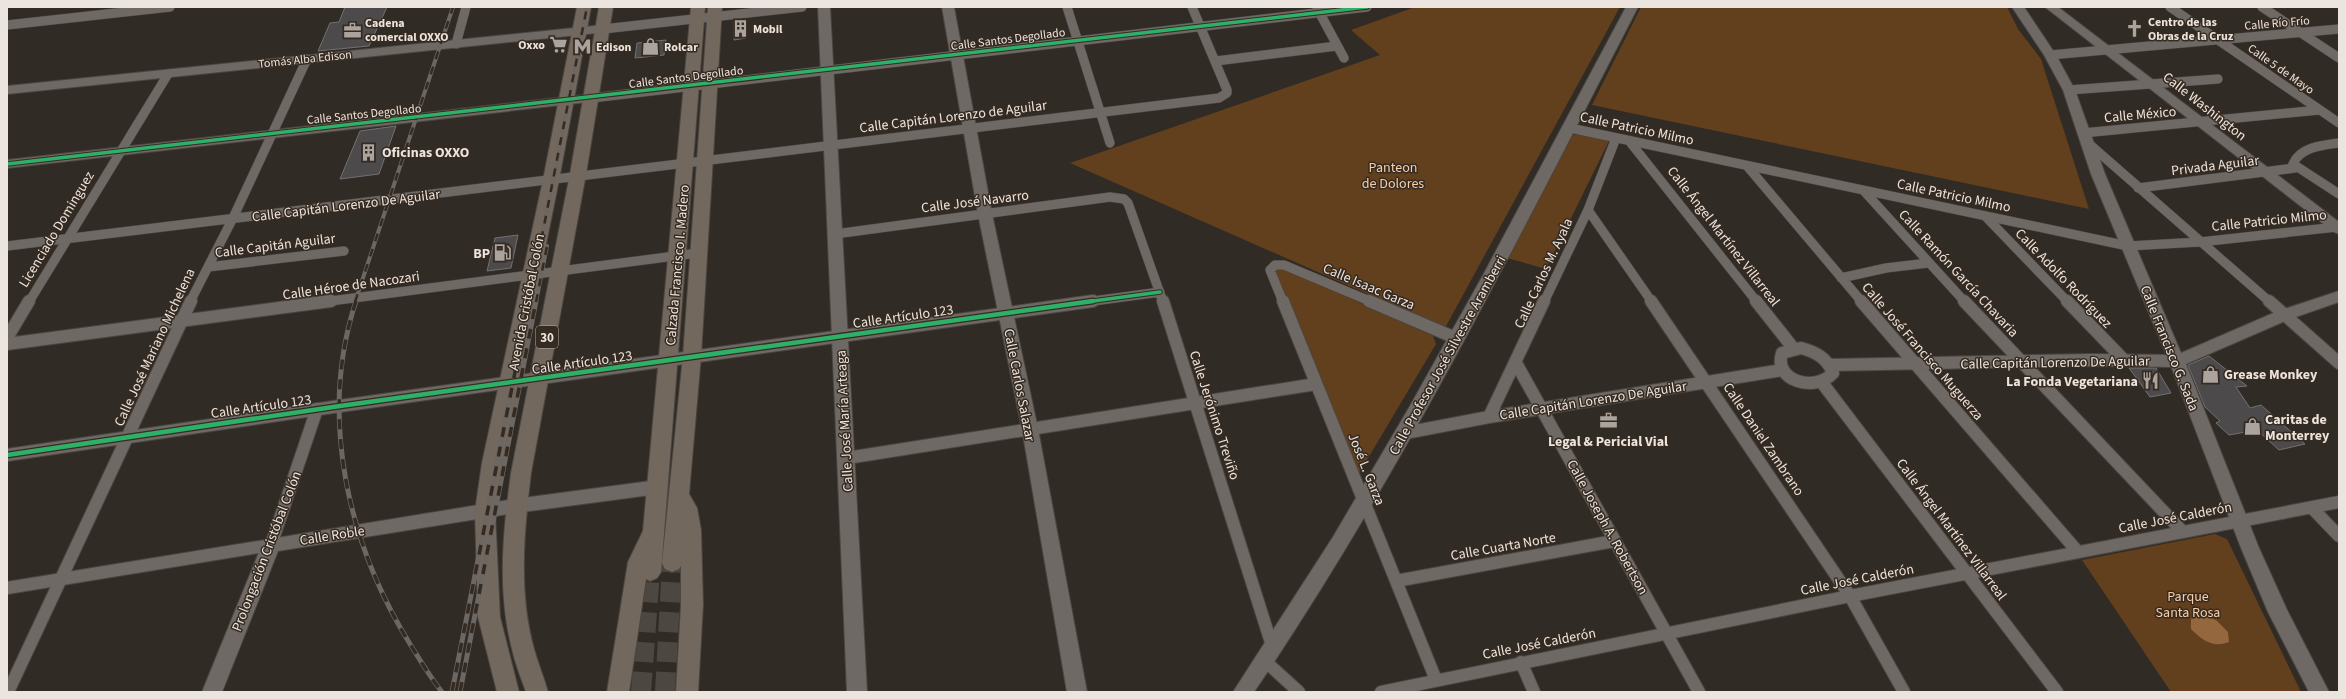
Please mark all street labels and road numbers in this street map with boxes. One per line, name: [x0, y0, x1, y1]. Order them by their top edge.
street label: Calle Río Frío: [2244, 12, 2310, 35]
street label: Calle Santos Degollado: [950, 24, 1066, 55]
street label: Calle 5 de Mayo: [2244, 40, 2317, 99]
street label: Tomás Alba Edison: [257, 46, 353, 73]
street label: Calle Santos Degollado: [628, 62, 744, 93]
street label: Calle Washington: [2158, 68, 2250, 146]
street label: Calle Capitán Lorenzo de Aguilar: [858, 96, 1048, 138]
street label: Calle Santos Degollado: [306, 100, 422, 129]
street label: Calle México: [2103, 102, 2177, 128]
street label: Calle Patricio Milmo: [1578, 107, 1695, 151]
street label: Privada Aguilar: [2170, 151, 2260, 181]
street label: Calle Ángel Martínez Villarreal: [1662, 162, 1785, 311]
street label: Licenciado Dominguez: [14, 168, 100, 291]
street label: Calle Patricio Milmo: [1895, 174, 2012, 218]
street label: Calzada Francisco I. Madero: [661, 184, 695, 346]
street label: Calle Capitán Lorenzo De Aguilar: [251, 185, 441, 227]
street label: Calle José Navarro: [920, 185, 1030, 219]
street label: Calle Ramón García Chavaria: [1894, 205, 2023, 342]
street label: Calle Patricio Milmo: [2210, 205, 2328, 237]
street label: Calle Carlos M. Ayala: [1510, 215, 1578, 332]
street label: Calle Adolfo Rodríguez: [2010, 224, 2116, 333]
street label: Calle Capitán Aguilar: [214, 229, 337, 263]
street label: Avenida Cristóbal Colón: [504, 232, 550, 372]
street label: Calle Profesor José Silvestre Aramberri: [1385, 252, 1511, 459]
street label: Calle Isaac Garza: [1320, 259, 1418, 315]
street label: Calle José Mariano Michelena: [109, 265, 200, 430]
street label: Calle Héroe de Nacozari: [281, 266, 421, 306]
street label: Calle José Francisco Muguerza: [1857, 278, 1988, 425]
street label: Calle Francisco G. Sada: [2135, 282, 2203, 414]
street label: Calle Artículo 123: [852, 300, 955, 334]
road number: 30: [536, 326, 558, 348]
street label: Calle Carlos Salazar: [998, 327, 1040, 443]
street label: Calle Artículo 123: [531, 346, 634, 380]
street label: Calle Jerónimo Treviño: [1184, 348, 1244, 483]
street label: Calle José María Arteaga: [831, 350, 859, 492]
street label: Calle Capitán Lorenzo De Aguilar: [1960, 351, 2150, 375]
street label: Calle Capitán Lorenzo De Aguilar: [1498, 376, 1688, 426]
street label: Calle Daniel Zambrano: [1718, 379, 1809, 500]
street label: Calle Artículo 123: [210, 390, 313, 424]
street label: José L. Garza: [1343, 430, 1390, 508]
street label: Calle Ángel Martínez Villarreal: [1891, 455, 2011, 605]
street label: Calle Joseph A. Robertson: [1562, 456, 1653, 599]
street label: Prolongación Cristóbal Colón: [227, 468, 307, 634]
street label: Calle José Calderón: [2117, 497, 2234, 539]
street label: Calle Roble: [298, 521, 366, 551]
street label: Calle Cuarta Norte: [1449, 528, 1557, 566]
street label: Calle José Calderón: [1799, 559, 1916, 601]
street label: Calle José Calderón: [1481, 623, 1598, 665]

